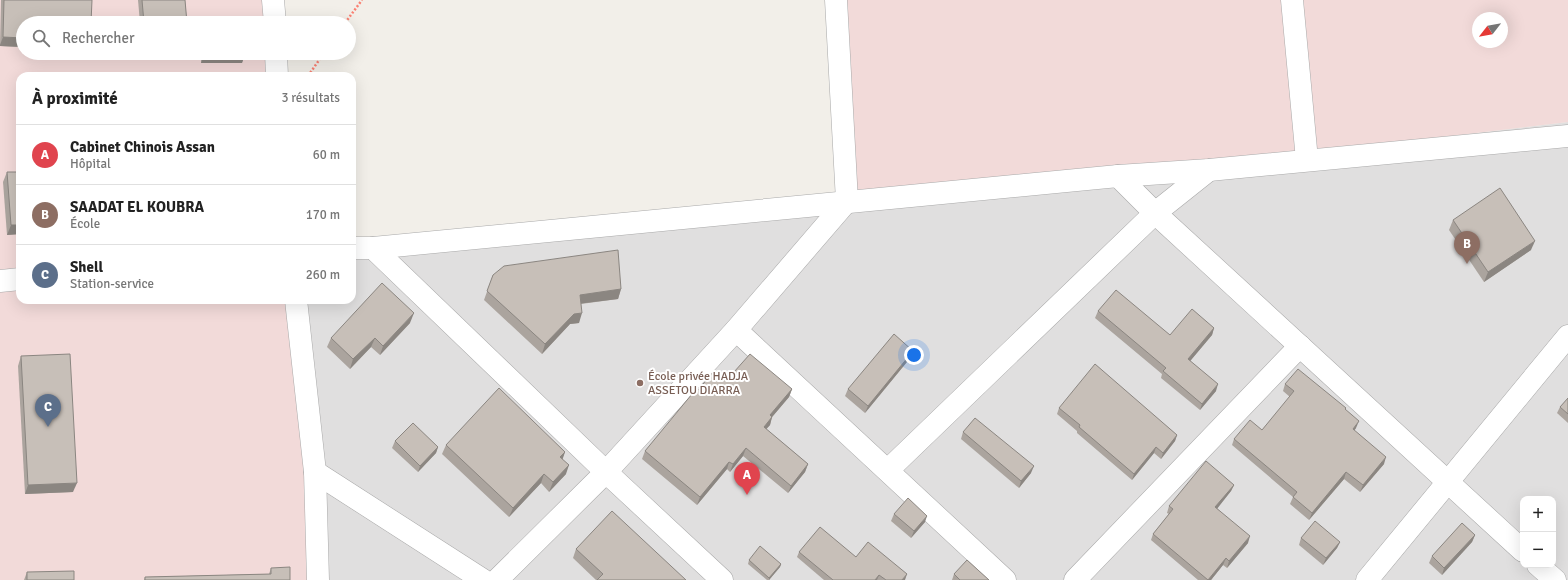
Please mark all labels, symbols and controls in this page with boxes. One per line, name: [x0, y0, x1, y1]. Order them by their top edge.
north arrow: [1472, 12, 1508, 48]
search box: [16, 16, 356, 60]
icon: search: [30, 27, 52, 49]
text: Rechercher: [62, 29, 135, 47]
text: À proximité: [32, 88, 118, 109]
text: 3 résultats: [281, 90, 340, 106]
text: Cabinet Chinois Assan: [70, 138, 215, 156]
text: A: [41, 147, 49, 163]
text: 60 m: [313, 147, 340, 163]
text: Hôpital: [70, 156, 111, 172]
text: SAADAT EL KOUBRA: [70, 198, 204, 216]
text: B: [41, 207, 49, 223]
text: 170 m: [306, 207, 340, 223]
text: École: [70, 216, 100, 232]
pin: B: [1454, 231, 1480, 264]
text: Shell: [70, 258, 103, 276]
text: C: [41, 267, 49, 283]
text: 260 m: [306, 267, 340, 283]
text: Station-service: [70, 276, 154, 292]
your location: [904, 345, 924, 365]
place label: École privée HADJA ASSETOU DIARRA: [648, 369, 749, 398]
marker: École privée HADJA ASSETOU DIARRA: [635, 378, 645, 388]
pin: C: [35, 394, 61, 427]
pin: A: [734, 462, 760, 495]
map controls: [1520, 496, 1556, 568]
button: +: [1520, 496, 1556, 532]
button: −: [1520, 532, 1556, 568]

